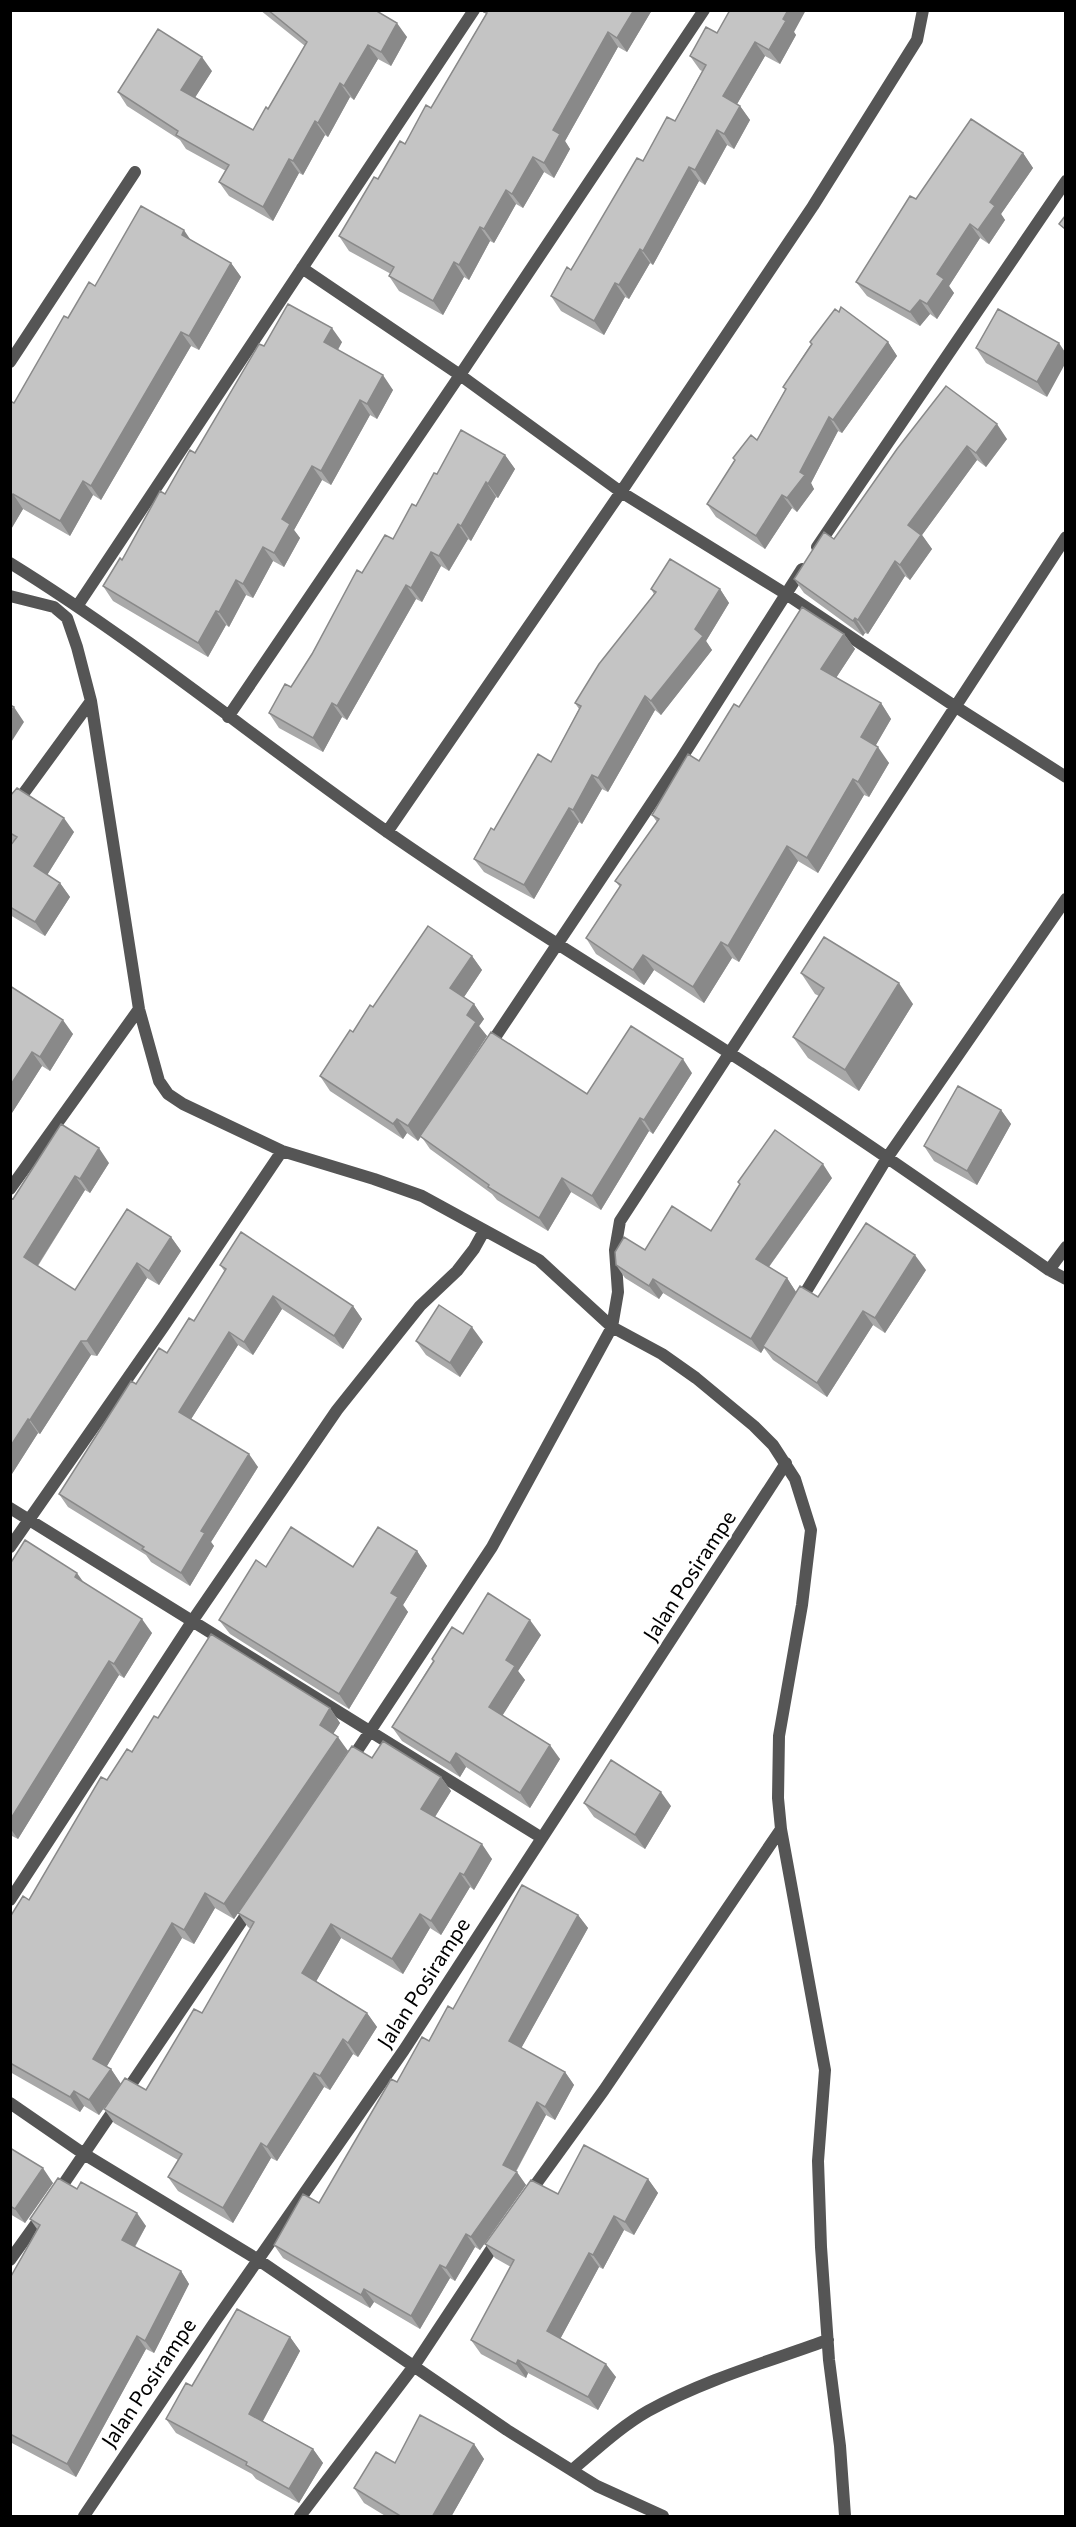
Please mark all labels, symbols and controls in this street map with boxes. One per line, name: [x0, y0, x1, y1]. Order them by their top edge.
street label: Jalan Posirampe: [637, 1505, 740, 1645]
street label: Jalan Posirampe: [371, 1912, 474, 2052]
street label: Jalan Posirampe: [95, 2313, 200, 2452]

